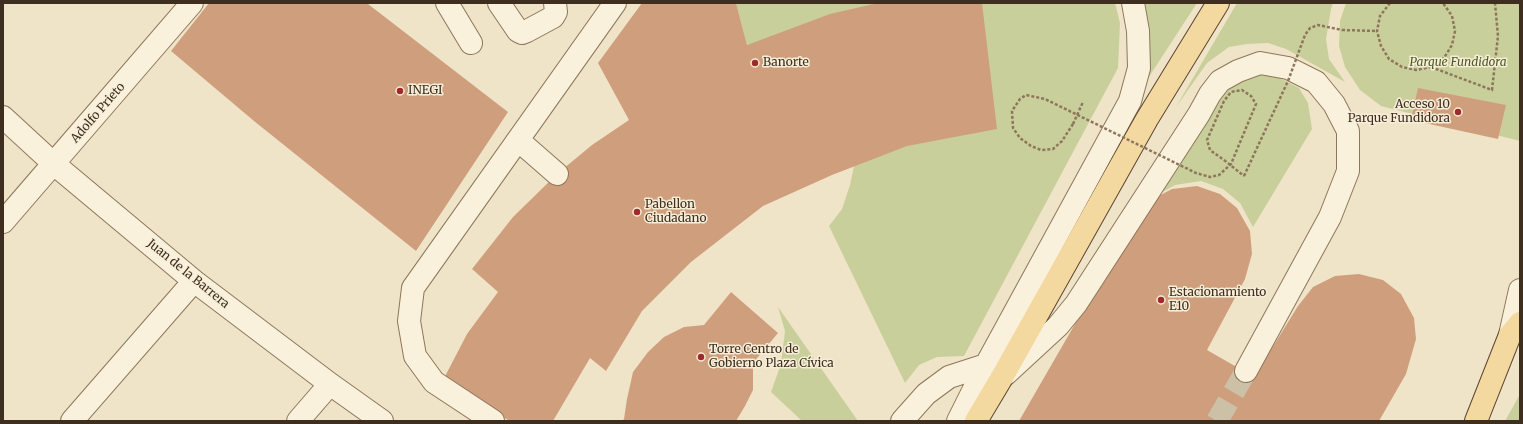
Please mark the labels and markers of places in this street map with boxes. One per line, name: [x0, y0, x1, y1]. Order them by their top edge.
place label: Banorte: [763, 56, 809, 70]
marker: Banorte: [750, 58, 760, 68]
place label: INEGI: [408, 84, 443, 98]
marker: INEGI: [395, 86, 405, 96]
place label: Acceso 10 Parque Fundidora: [1348, 98, 1450, 126]
marker: Acceso 10 Parque Fundidora: [1453, 107, 1463, 117]
place label: Pabellon Ciudadano: [645, 198, 706, 226]
marker: Pabellon Ciudadano: [632, 207, 642, 217]
place label: Estacionamiento E10: [1169, 286, 1266, 314]
marker: Estacionamiento E10: [1156, 295, 1166, 305]
place label: Torre Centro de Gobierno Plaza Cívica: [709, 343, 834, 371]
marker: Torre Centro de Gobierno Plaza Cívica: [696, 352, 706, 362]

